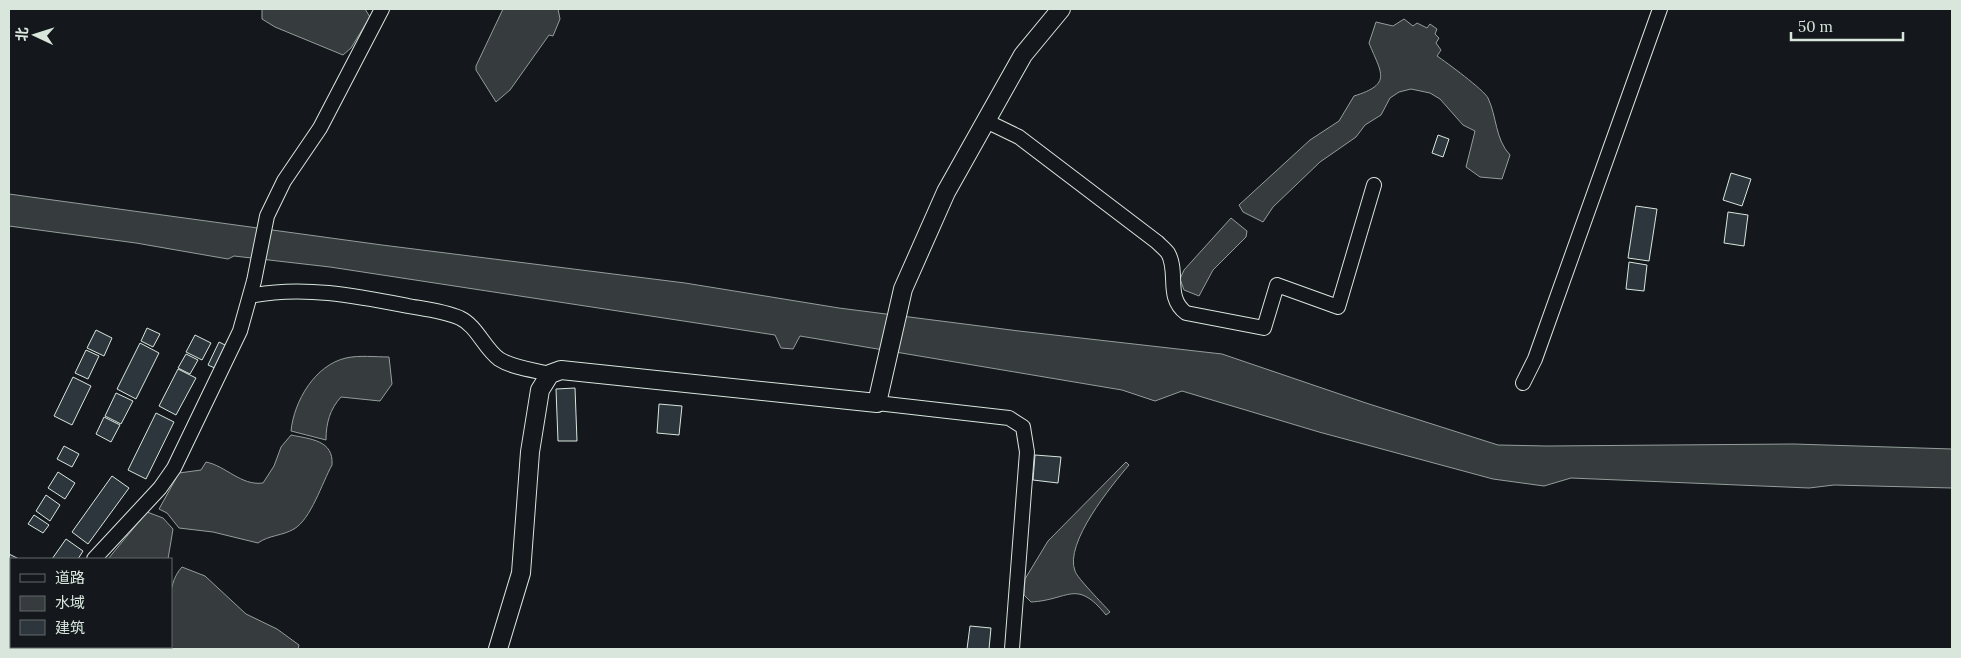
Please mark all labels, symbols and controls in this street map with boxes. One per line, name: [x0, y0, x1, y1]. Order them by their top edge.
north arrow: [10, 10, 60, 60]
scale bar: [1791, 10, 1904, 42]
text: 50 m: [1798, 17, 1833, 36]
text: 北: [13, 26, 31, 42]
legend: [10, 558, 172, 648]
text: 道路: [55, 568, 85, 587]
text: 水域: [55, 593, 85, 612]
text: 建筑: [55, 618, 85, 637]

